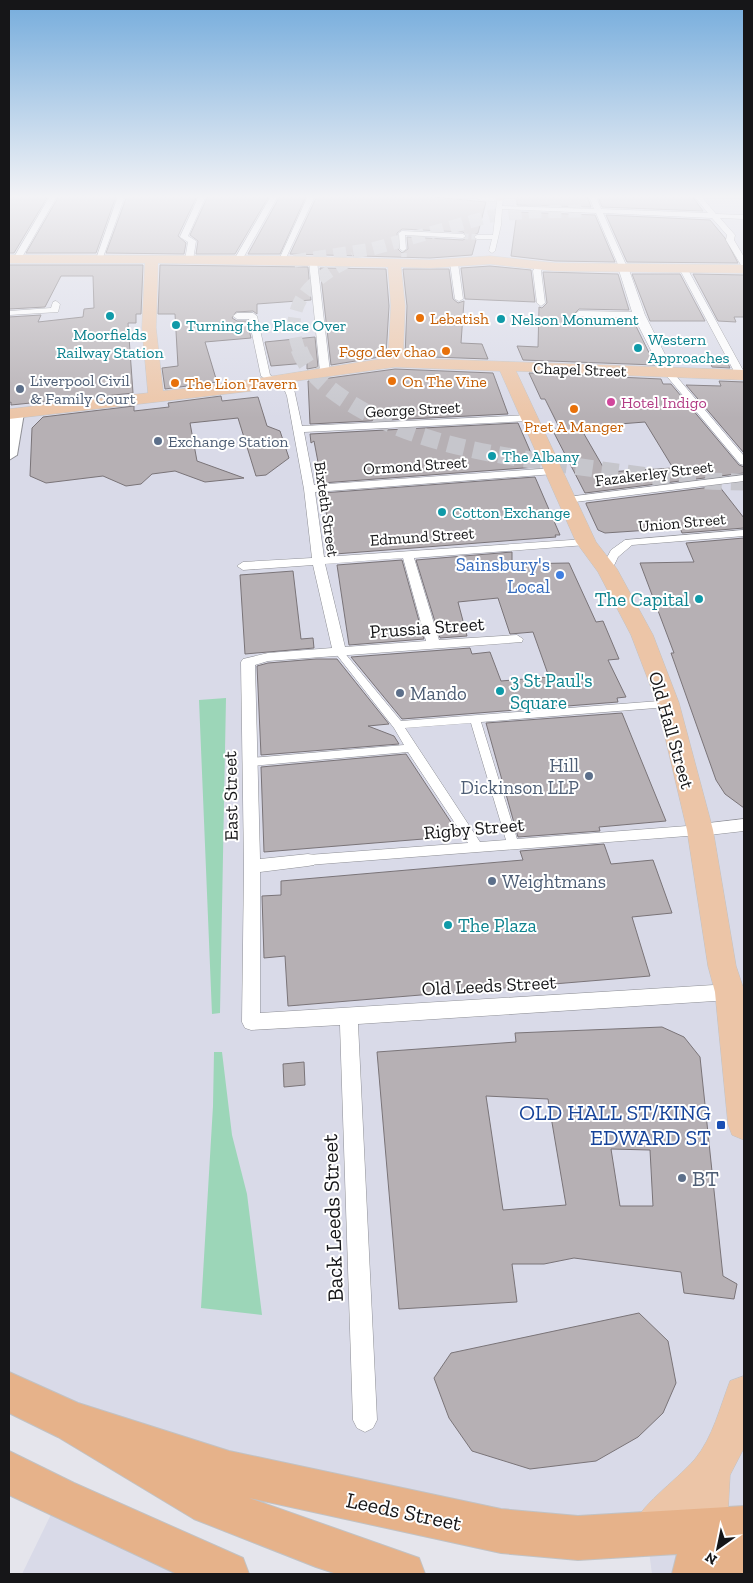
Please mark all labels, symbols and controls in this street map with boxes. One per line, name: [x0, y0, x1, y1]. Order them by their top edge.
place label: Lebatish: [430, 309, 489, 328]
marker: Moorfields Railway Station: [104, 310, 116, 322]
place label: Nelson Monument: [511, 310, 639, 329]
marker: Lebatish: [414, 312, 426, 324]
marker: Nelson Monument: [495, 313, 507, 325]
place label: Turning the Place Over: [186, 316, 347, 335]
marker: Turning the Place Over: [170, 319, 182, 331]
place label: Moorfields Railway Station: [56, 325, 164, 362]
place label: Western Approaches: [648, 330, 729, 367]
place label: Fogo dev chao: [339, 342, 436, 361]
marker: Western Approaches: [632, 342, 644, 354]
marker: Fogo dev chao: [440, 345, 452, 357]
street label: Chapel Street: [533, 358, 627, 381]
place label: Liverpool Civil & Family Court: [30, 371, 136, 408]
place label: On The Vine: [402, 372, 487, 391]
place label: The Lion Tavern: [185, 374, 298, 393]
marker: On The Vine: [386, 375, 398, 387]
marker: The Lion Tavern: [169, 377, 181, 389]
marker: Liverpool Civil & Family Court: [14, 383, 26, 395]
place label: Hotel Indigo: [621, 393, 707, 412]
marker: Hotel Indigo: [605, 396, 617, 408]
street label: George Street: [365, 398, 461, 421]
marker: Pret A Manger: [568, 403, 580, 415]
place label: Pret A Manger: [524, 417, 624, 436]
place label: Exchange Station: [168, 432, 289, 451]
marker: Exchange Station: [152, 435, 164, 447]
place label: The Albany: [502, 447, 580, 466]
marker: The Albany: [486, 450, 498, 462]
street label: Ormond Street: [362, 452, 468, 479]
street label: Fazakerley Street: [594, 457, 714, 490]
street label: Bixteth Street: [310, 460, 343, 558]
place label: Cotton Exchange: [452, 503, 570, 522]
marker: Cotton Exchange: [436, 506, 448, 518]
street label: Union Street: [637, 509, 727, 536]
street label: Edmund Street: [369, 523, 475, 550]
place label: Sainsbury's Local: [456, 553, 550, 598]
marker: Sainsbury's Local: [554, 569, 566, 581]
place label: The Capital: [595, 588, 689, 611]
marker: The Capital: [693, 593, 705, 605]
street label: Prussia Street: [369, 612, 485, 643]
place label: 3 St Paul's Square: [510, 669, 593, 714]
street label: Old Hall Street: [644, 669, 699, 792]
place label: Mando: [410, 682, 467, 705]
marker: 3 St Paul's Square: [494, 685, 506, 697]
marker: Mando: [394, 687, 406, 699]
street label: East Street: [218, 751, 243, 841]
place label: Hill Dickinson LLP: [461, 754, 579, 799]
marker: Hill Dickinson LLP: [583, 770, 595, 782]
street label: Rigby Street: [423, 813, 525, 844]
place label: Weightmans: [502, 870, 606, 893]
marker: Weightmans: [486, 875, 498, 887]
place label: The Plaza: [458, 914, 537, 937]
marker: The Plaza: [442, 919, 454, 931]
street label: Old Leeds Street: [421, 970, 557, 1001]
place label: OLD HALL ST/KING EDWARD ST: [519, 1099, 711, 1151]
marker: OLD HALL ST/KING EDWARD ST: [715, 1119, 727, 1131]
street label: Back Leeds Street: [316, 1133, 349, 1302]
place label: BT: [692, 1165, 719, 1192]
marker: BT: [676, 1172, 688, 1184]
street label: Leeds Street: [344, 1486, 465, 1537]
north arrow: [693, 1523, 743, 1573]
text: N: [702, 1548, 720, 1569]

